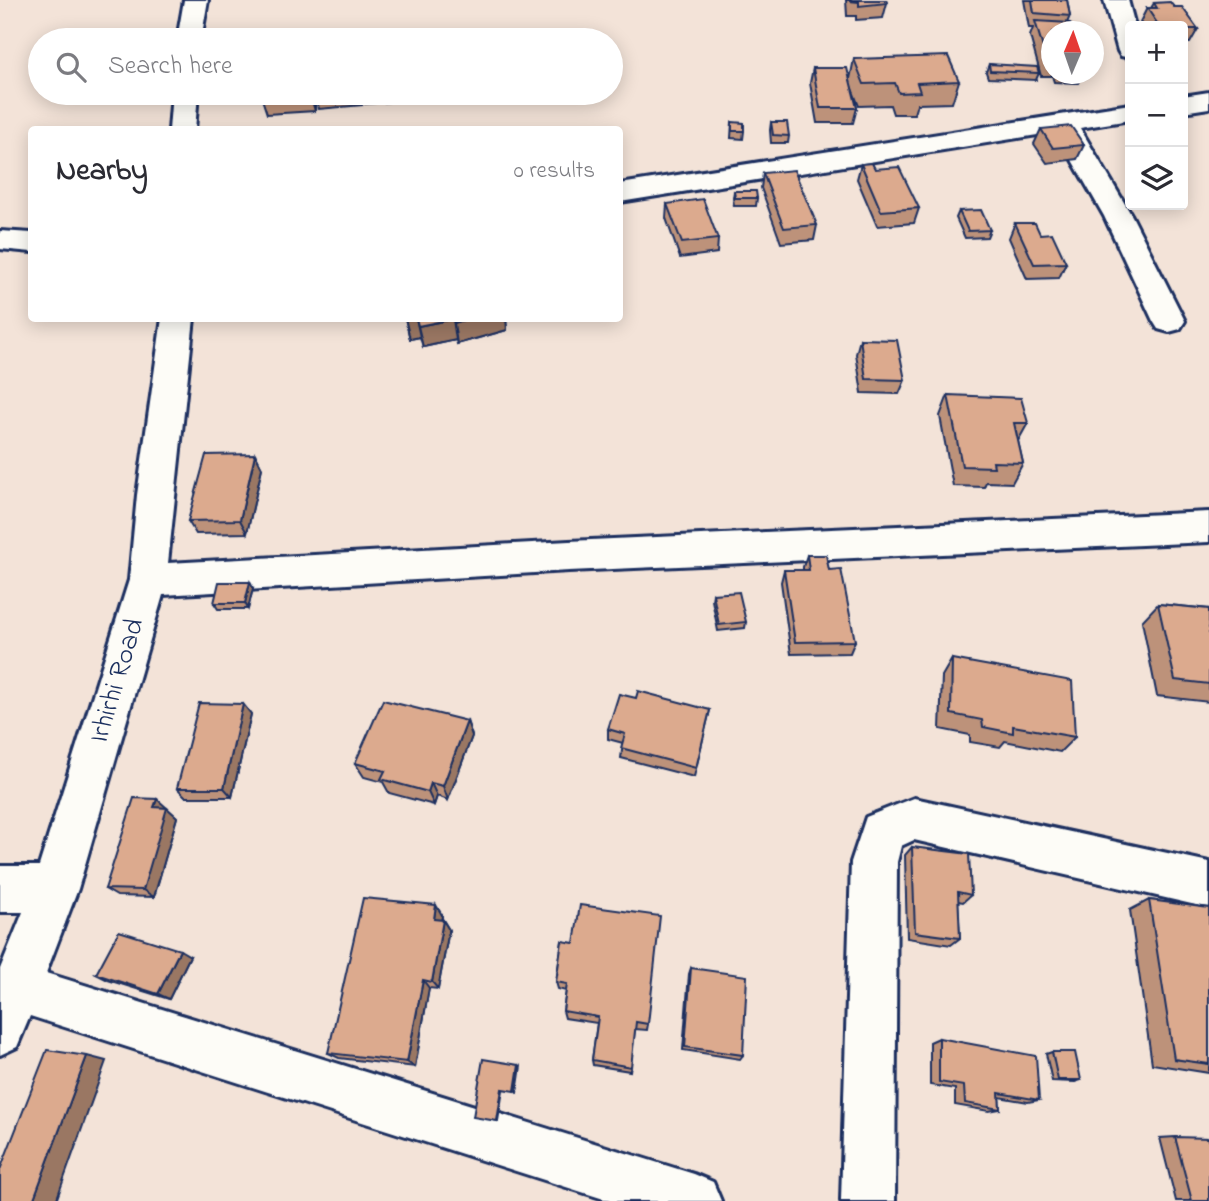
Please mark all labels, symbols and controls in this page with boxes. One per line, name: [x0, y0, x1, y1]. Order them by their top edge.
north arrow: [1041, 21, 1104, 84]
map controls: [1125, 21, 1188, 210]
button: +: [1125, 21, 1188, 84]
search box: [28, 28, 623, 105]
icon: search: [52, 48, 90, 86]
text: Search here: [108, 48, 233, 86]
button: −: [1125, 84, 1188, 147]
button: layers: [1125, 147, 1188, 210]
text: Nearby: [56, 150, 148, 194]
text: 0 results: [514, 155, 595, 188]
street label: Irhirhi Road: [80, 613, 156, 748]

